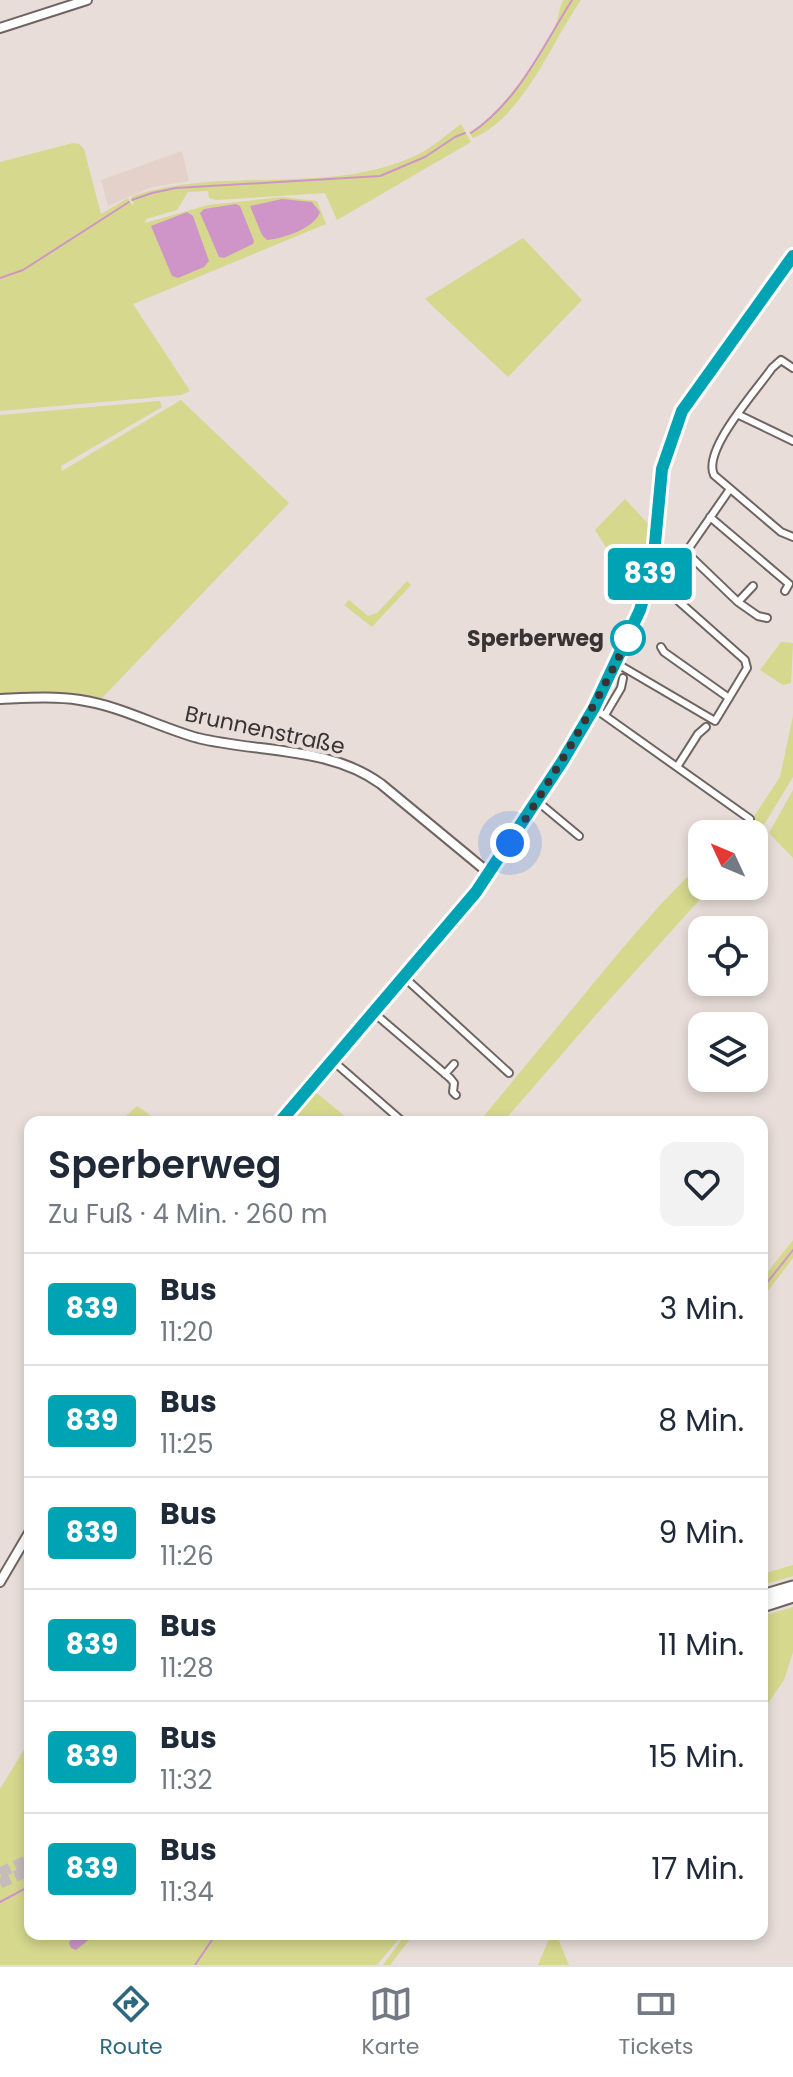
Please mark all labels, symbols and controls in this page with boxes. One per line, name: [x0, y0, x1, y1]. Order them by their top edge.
line badge: 839: [604, 548, 696, 600]
text: 839: [624, 554, 676, 593]
marker: Sperberweg: [611, 621, 645, 655]
place label: Sperberweg: [467, 623, 604, 654]
street label: Brunnenstraße: [182, 698, 348, 762]
north arrow: [688, 820, 768, 900]
map controls: [688, 820, 768, 1092]
your location: [490, 823, 530, 863]
button: locate: [688, 916, 768, 996]
button: layers: [688, 1012, 768, 1092]
text: Sperberweg: [48, 1138, 282, 1191]
button: heart: [660, 1142, 744, 1226]
text: Zu Fuß · 4 Min. · 260 m: [48, 1196, 328, 1232]
text: Bus: [160, 1268, 217, 1311]
text: 3 Min.: [660, 1287, 744, 1330]
text: 839: [66, 1289, 118, 1328]
text: 11:20: [160, 1314, 213, 1350]
text: Bus: [160, 1380, 217, 1423]
text: 8 Min.: [658, 1399, 744, 1442]
text: 839: [66, 1401, 118, 1440]
text: 11:25: [160, 1426, 213, 1462]
text: Bus: [160, 1492, 217, 1535]
text: 9 Min.: [658, 1511, 744, 1554]
text: 839: [66, 1513, 118, 1552]
text: 11:26: [160, 1538, 214, 1574]
text: Bus: [160, 1604, 217, 1647]
text: 11 Min.: [658, 1623, 744, 1666]
text: 839: [66, 1625, 118, 1664]
text: 11:28: [160, 1650, 214, 1686]
text: Bus: [160, 1716, 217, 1759]
text: 15 Min.: [649, 1735, 744, 1778]
text: 839: [66, 1737, 118, 1776]
text: 11:32: [160, 1762, 212, 1798]
text: Bus: [160, 1828, 217, 1871]
text: 17 Min.: [651, 1847, 744, 1890]
text: 839: [66, 1849, 118, 1888]
text: 11:34: [160, 1874, 214, 1910]
tab: Route: [99, 1982, 163, 2063]
tab: Karte: [362, 1982, 419, 2063]
tab: Tickets: [618, 1982, 694, 2063]

